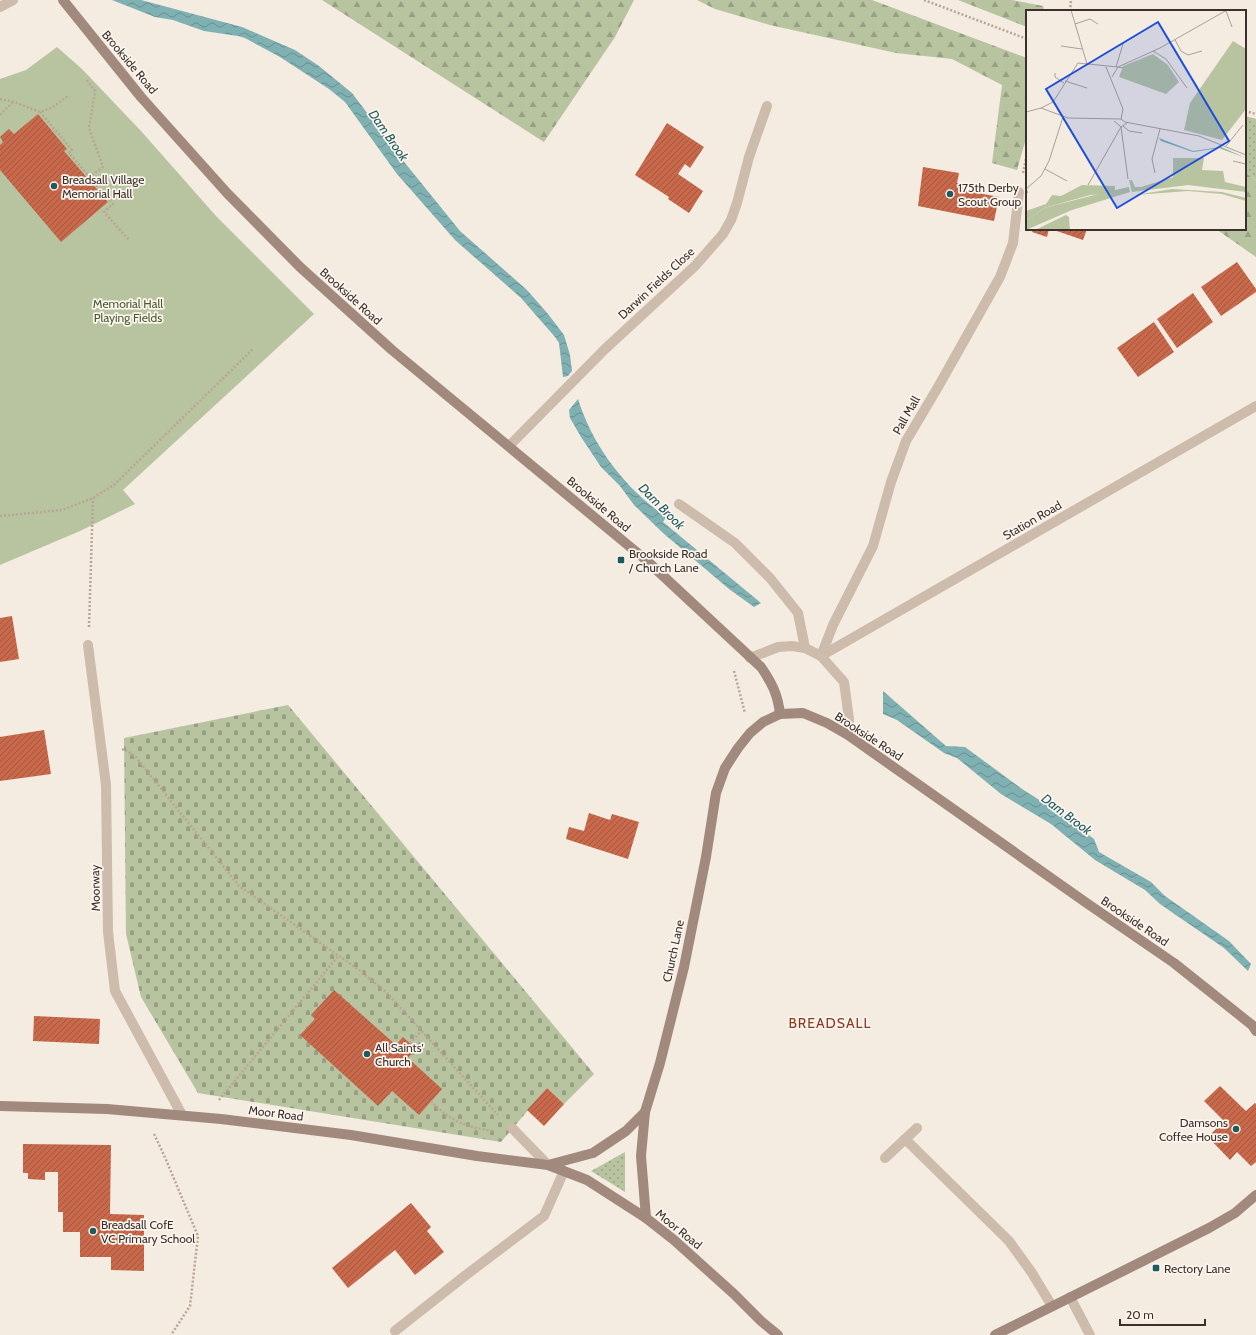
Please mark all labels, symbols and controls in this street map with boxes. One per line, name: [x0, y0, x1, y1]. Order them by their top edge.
inset map: [1026, 10, 1246, 230]
street label: Brookside Road: [99, 27, 161, 97]
water label: Dam Brook: [366, 106, 413, 164]
place label: Breadsall Village Memorial Hall: [62, 172, 144, 201]
place label: 175th Derby Scout Group: [958, 180, 1022, 209]
marker: Breadsall Village Memorial Hall: [49, 181, 59, 191]
marker: 175th Derby Scout Group: [945, 189, 955, 199]
street label: Darwin Fields Close: [615, 244, 697, 322]
street label: Brookside Road: [317, 264, 385, 328]
park label: Memorial Hall Playing Fields: [93, 296, 163, 325]
street label: Pall Mall: [889, 393, 923, 437]
street label: Brookside Road: [564, 473, 634, 535]
water label: Dam Brook: [636, 480, 689, 533]
street label: Station Road: [1000, 497, 1064, 543]
place label: Brookside Road / Church Lane: [628, 546, 707, 575]
marker: Brookside Road / Church Lane: [616, 555, 626, 565]
street label: Brookside Road: [832, 708, 906, 764]
water label: Dam Brook: [1039, 790, 1096, 838]
street label: Moorway: [87, 864, 103, 912]
street label: Brookside Road: [1098, 893, 1172, 949]
street label: Church Lane: [659, 919, 687, 983]
district label: BREADSALL: [788, 1014, 872, 1032]
place label: All Saints' Church: [375, 1040, 424, 1069]
marker: All Saints' Church: [362, 1049, 372, 1059]
street label: Moor Road: [248, 1102, 304, 1124]
place label: Damsons Coffee House: [1159, 1115, 1228, 1144]
marker: Damsons Coffee House: [1231, 1124, 1241, 1134]
street label: Moor Road: [653, 1206, 705, 1252]
place label: Breadsall CofE VC Primary School: [101, 1217, 195, 1246]
marker: Breadsall CofE VC Primary School: [88, 1226, 98, 1236]
place label: Rectory Lane: [1164, 1261, 1230, 1276]
marker: Rectory Lane: [1151, 1263, 1161, 1273]
scale bar: [1120, 1301, 1205, 1327]
text: 20 m: [1126, 1307, 1154, 1322]

